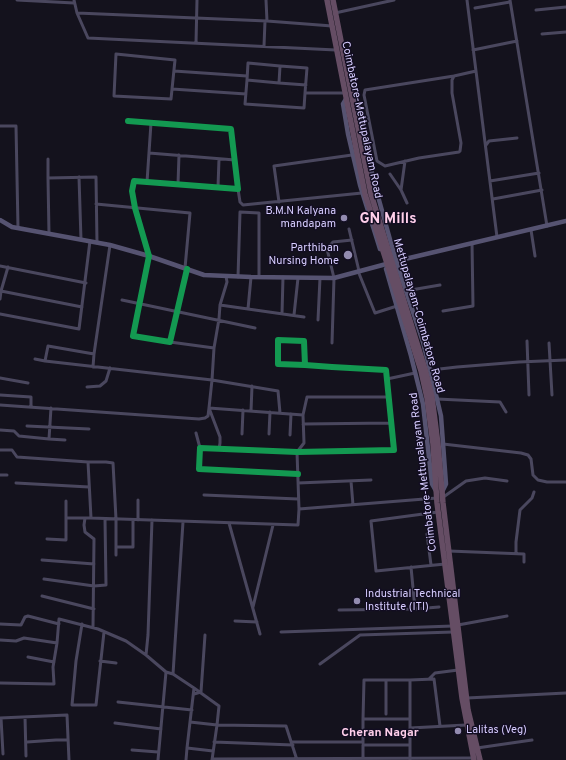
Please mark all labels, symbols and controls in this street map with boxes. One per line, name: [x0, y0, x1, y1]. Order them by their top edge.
street label: Coimbatore-Mettupalayam Road: [338, 40, 384, 200]
place label: B.M.N Kalyana mandapam: [265, 205, 336, 231]
district label: GN Mills: [359, 211, 417, 229]
marker: B.M.N Kalyana mandapam: [339, 213, 349, 223]
street label: Mettupalayam-Coimbatore Road: [390, 237, 446, 395]
place label: Parthiban Nursing Home: [268, 242, 339, 268]
marker: Parthiban Nursing Home: [342, 249, 354, 261]
street label: Coimbatore-Mettupalayam Road: [408, 392, 440, 552]
place label: Industrial Technical Institute (ITI): [365, 588, 460, 614]
marker: Industrial Technical Institute (ITI): [352, 596, 362, 606]
place label: Lalitas (Veg): [466, 724, 527, 738]
marker: Lalitas (Veg): [453, 726, 463, 736]
district label: Cheran Nagar: [341, 727, 419, 741]

